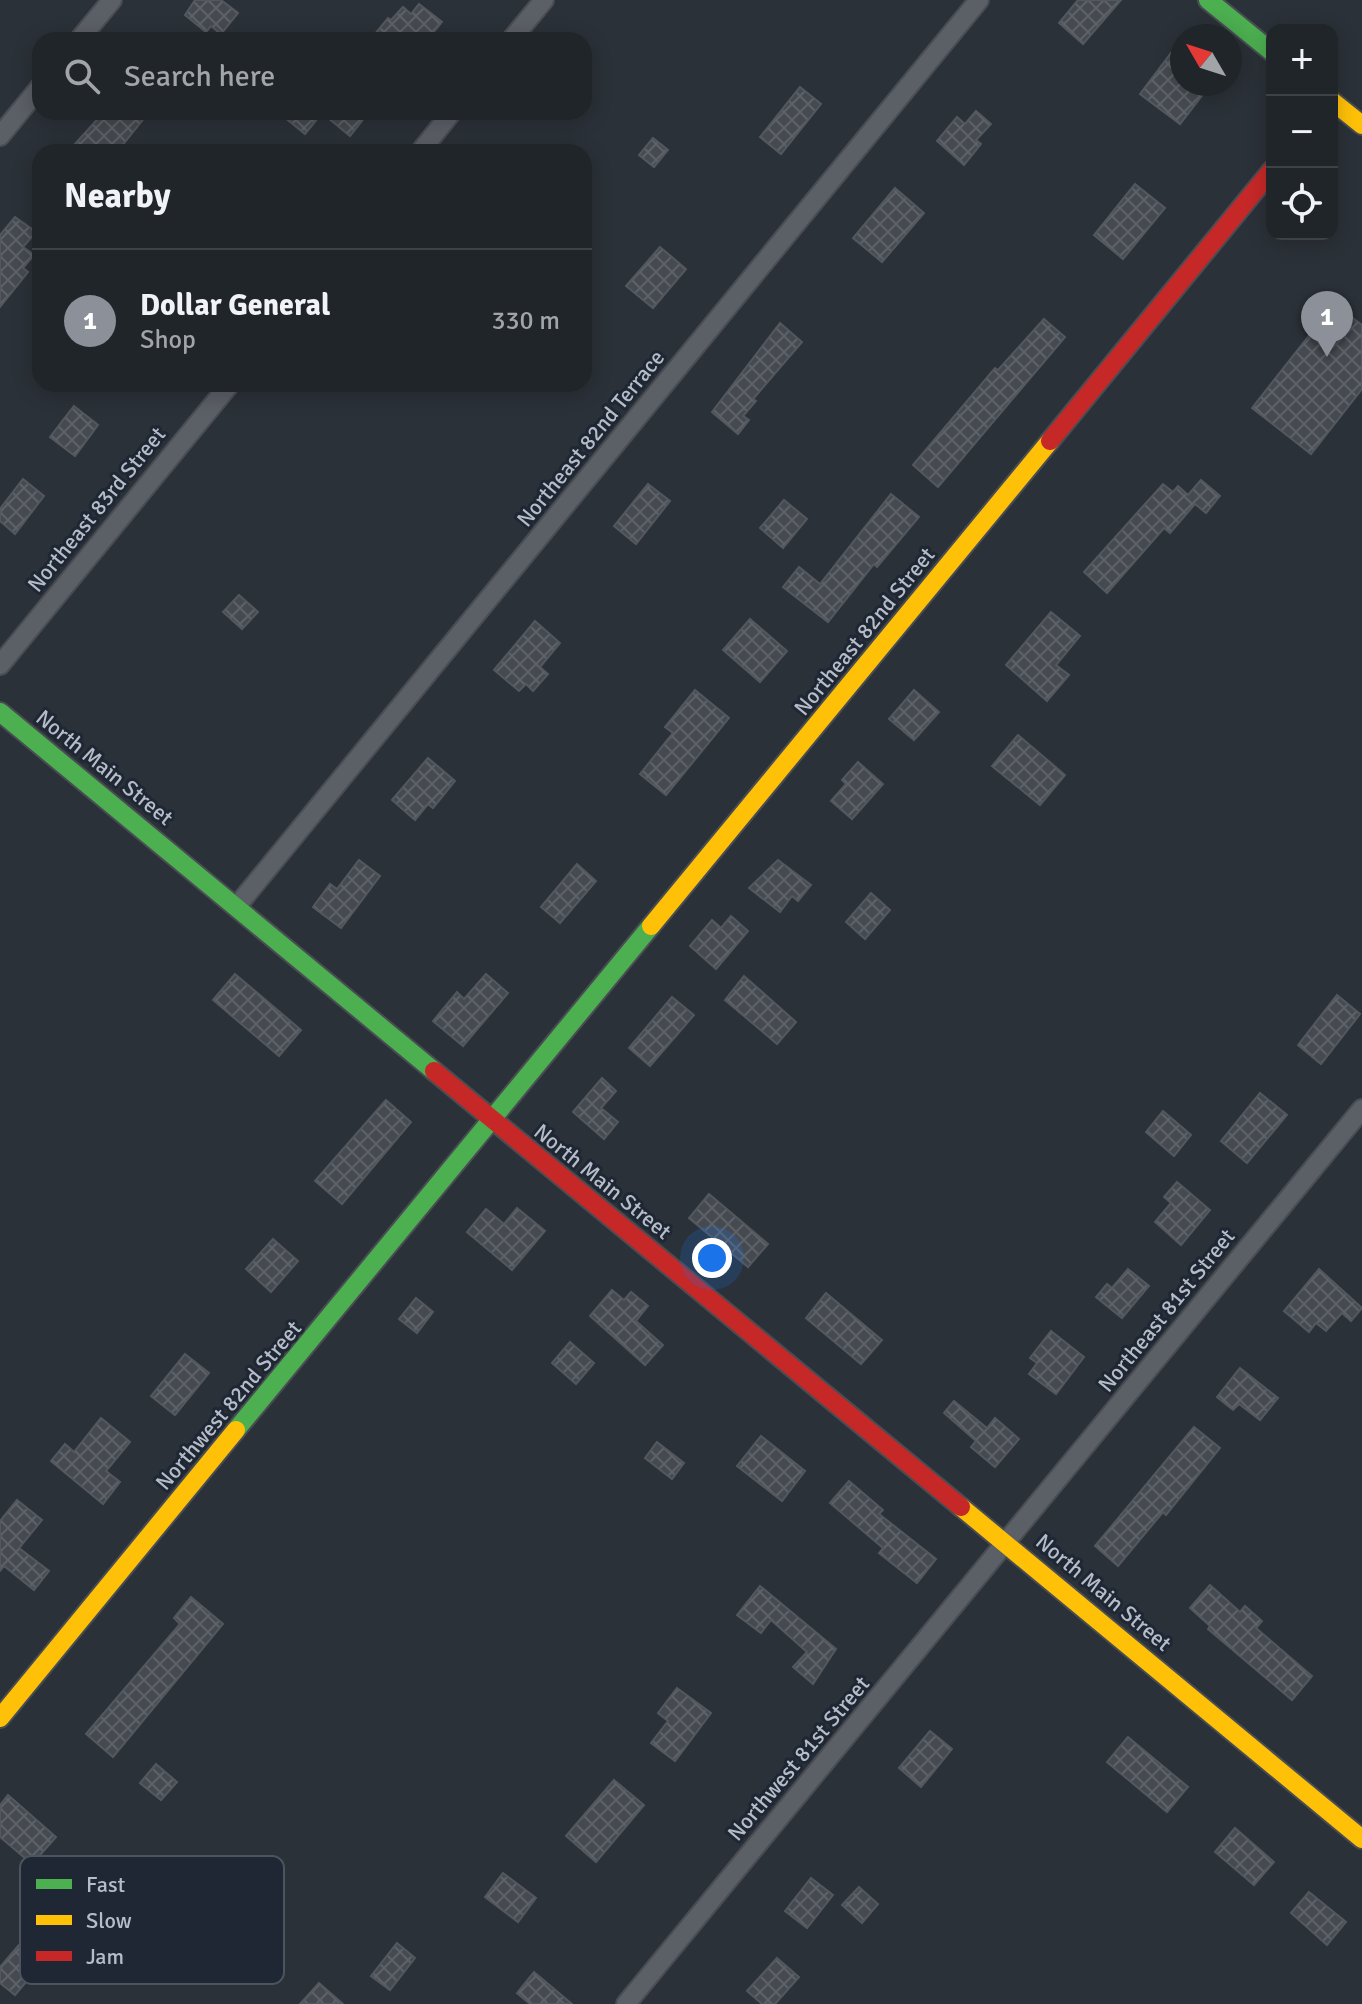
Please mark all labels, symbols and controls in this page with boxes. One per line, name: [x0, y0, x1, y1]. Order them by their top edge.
north arrow: [1170, 24, 1242, 96]
map controls: [1266, 24, 1338, 240]
button: +: [1266, 24, 1338, 96]
search box: [32, 32, 592, 120]
icon: search: [60, 54, 104, 98]
text: Search here: [124, 58, 275, 95]
button: −: [1266, 96, 1338, 168]
button: locate: [1266, 168, 1338, 240]
text: Nearby: [64, 175, 171, 217]
text: Dollar General: [140, 287, 330, 324]
pin: 1: [1301, 291, 1353, 357]
text: 1: [83, 305, 97, 337]
text: 330 m: [491, 305, 560, 337]
text: Shop: [140, 324, 196, 356]
street label: Northeast 82nd Terrace: [511, 344, 670, 532]
street label: Northeast 83rd Street: [22, 421, 171, 597]
street label: Northeast 82nd Street: [788, 542, 941, 721]
street label: North Main Street: [31, 704, 179, 831]
street label: North Main Street: [529, 1118, 677, 1245]
street label: Northeast 81st Street: [1092, 1223, 1241, 1397]
your location: [692, 1238, 732, 1278]
street label: Northwest 82nd Street: [150, 1315, 307, 1495]
street label: North Main Street: [1030, 1528, 1177, 1657]
street label: Northwest 81st Street: [722, 1670, 875, 1846]
legend: [20, 1856, 284, 1984]
text: Fast: [86, 1871, 126, 1898]
text: Slow: [86, 1907, 132, 1934]
text: Jam: [86, 1943, 124, 1970]

